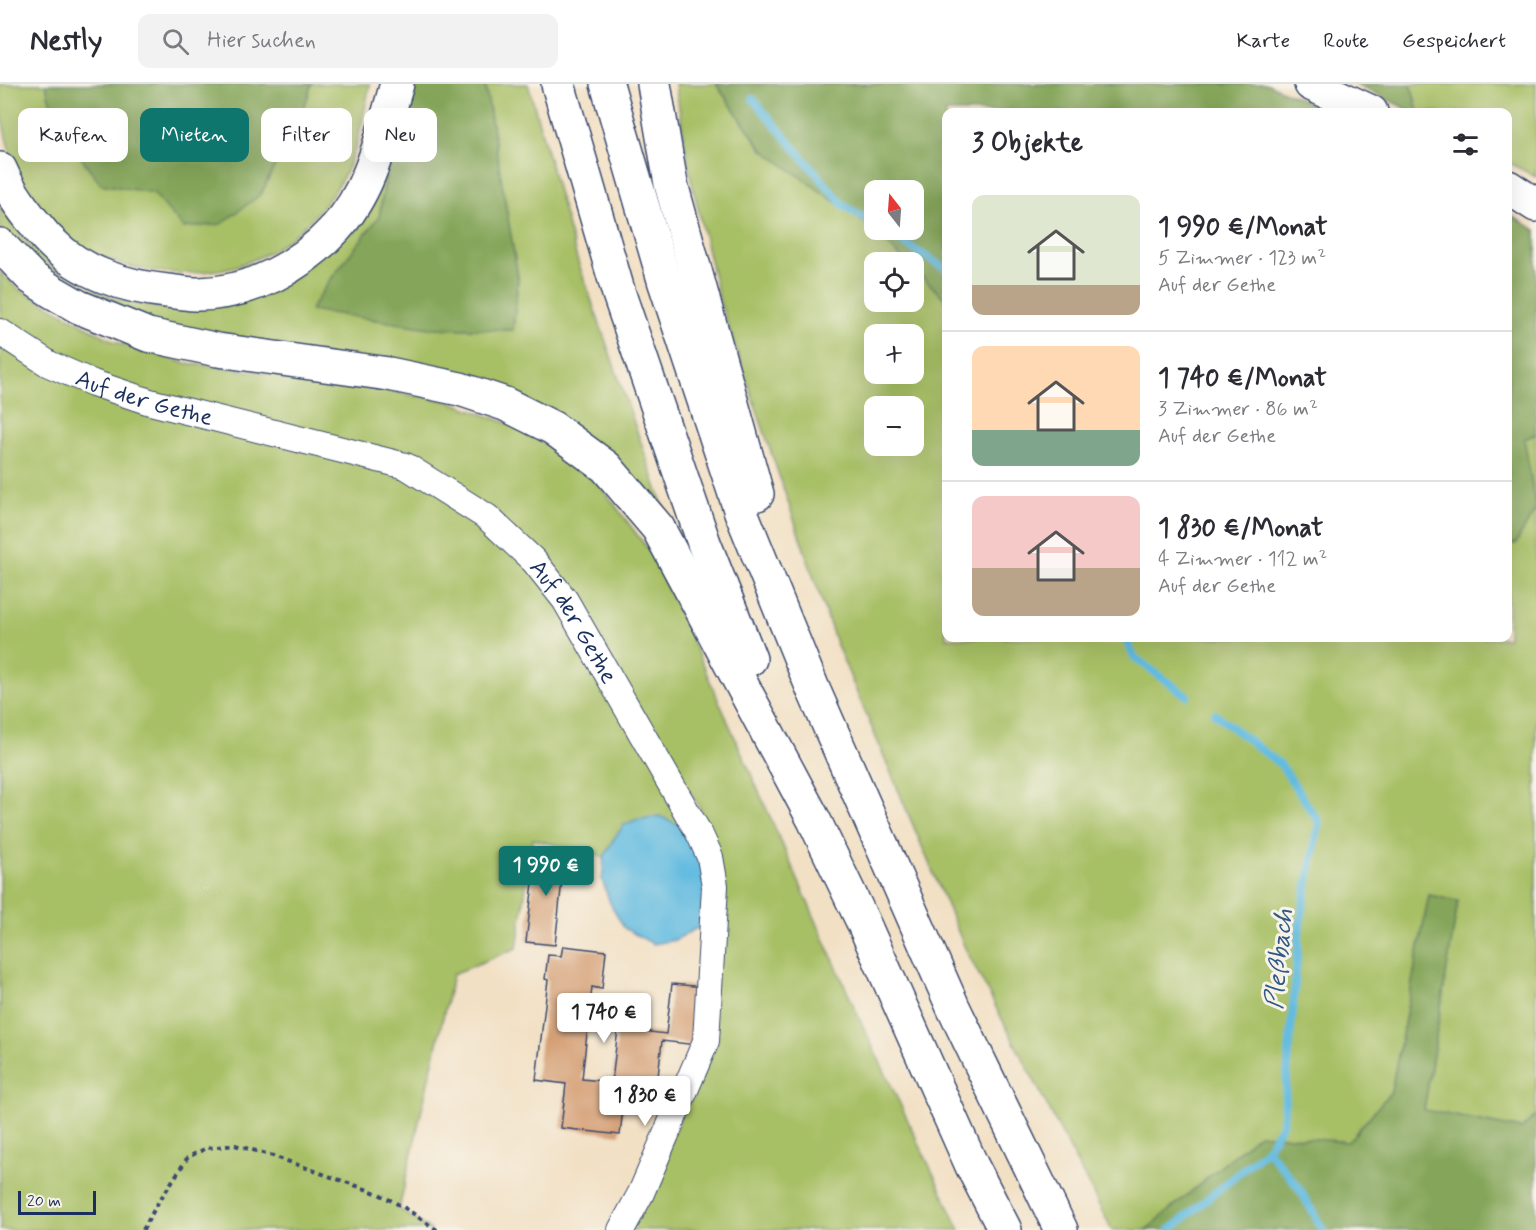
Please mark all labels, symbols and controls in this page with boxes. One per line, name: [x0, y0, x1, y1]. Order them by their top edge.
search box: [138, 14, 558, 68]
text: Nestly: [30, 23, 102, 60]
icon: search: [159, 25, 192, 58]
text: Hier suchen: [207, 27, 316, 55]
text: Karte: [1237, 27, 1290, 55]
text: Route: [1323, 27, 1369, 55]
text: Gespeichert: [1402, 27, 1506, 55]
chip: Kaufen: [18, 108, 128, 162]
chip: Mieten: [140, 108, 249, 162]
chip: Filter: [261, 108, 352, 162]
chip: Neu: [364, 108, 437, 162]
text: 3 Objekte: [972, 127, 1083, 161]
icon: filters: [1449, 128, 1482, 161]
north arrow: [864, 180, 924, 240]
map controls: [864, 180, 924, 456]
text: 1 990 €/Monat: [1158, 211, 1328, 245]
icon: home: [1020, 219, 1092, 291]
text: 5 Zimmer · 123 m²: [1158, 245, 1326, 272]
button: locate: [864, 252, 924, 312]
text: Auf der Gethe: [1158, 272, 1276, 299]
button: +: [864, 324, 924, 384]
text: 1 740 €/Monat: [1158, 362, 1327, 396]
street label: Auf der Gethe: [70, 363, 216, 434]
icon: home: [1020, 370, 1092, 442]
button: −: [864, 396, 924, 456]
text: 3 Zimmer · 86 m²: [1158, 396, 1318, 423]
text: Auf der Gethe: [1158, 423, 1276, 450]
text: 1 830 €/Monat: [1158, 512, 1323, 546]
icon: home: [1020, 520, 1092, 592]
text: 4 Zimmer · 112 m²: [1158, 546, 1327, 573]
street label: Auf der Gethe: [522, 554, 624, 690]
text: Auf der Gethe: [1158, 573, 1276, 600]
pin: 1 990 €: [491, 846, 601, 897]
text: 1 990 €: [513, 852, 579, 879]
water label: Pleßbach: [1258, 907, 1302, 1011]
pin: 1 740 €: [549, 993, 659, 1044]
text: 1 740 €: [571, 999, 637, 1026]
pin: 1 830 €: [590, 1076, 700, 1127]
text: 1 830 €: [613, 1082, 677, 1109]
scale bar: [18, 1188, 96, 1216]
text: 20 m: [27, 1191, 61, 1212]

